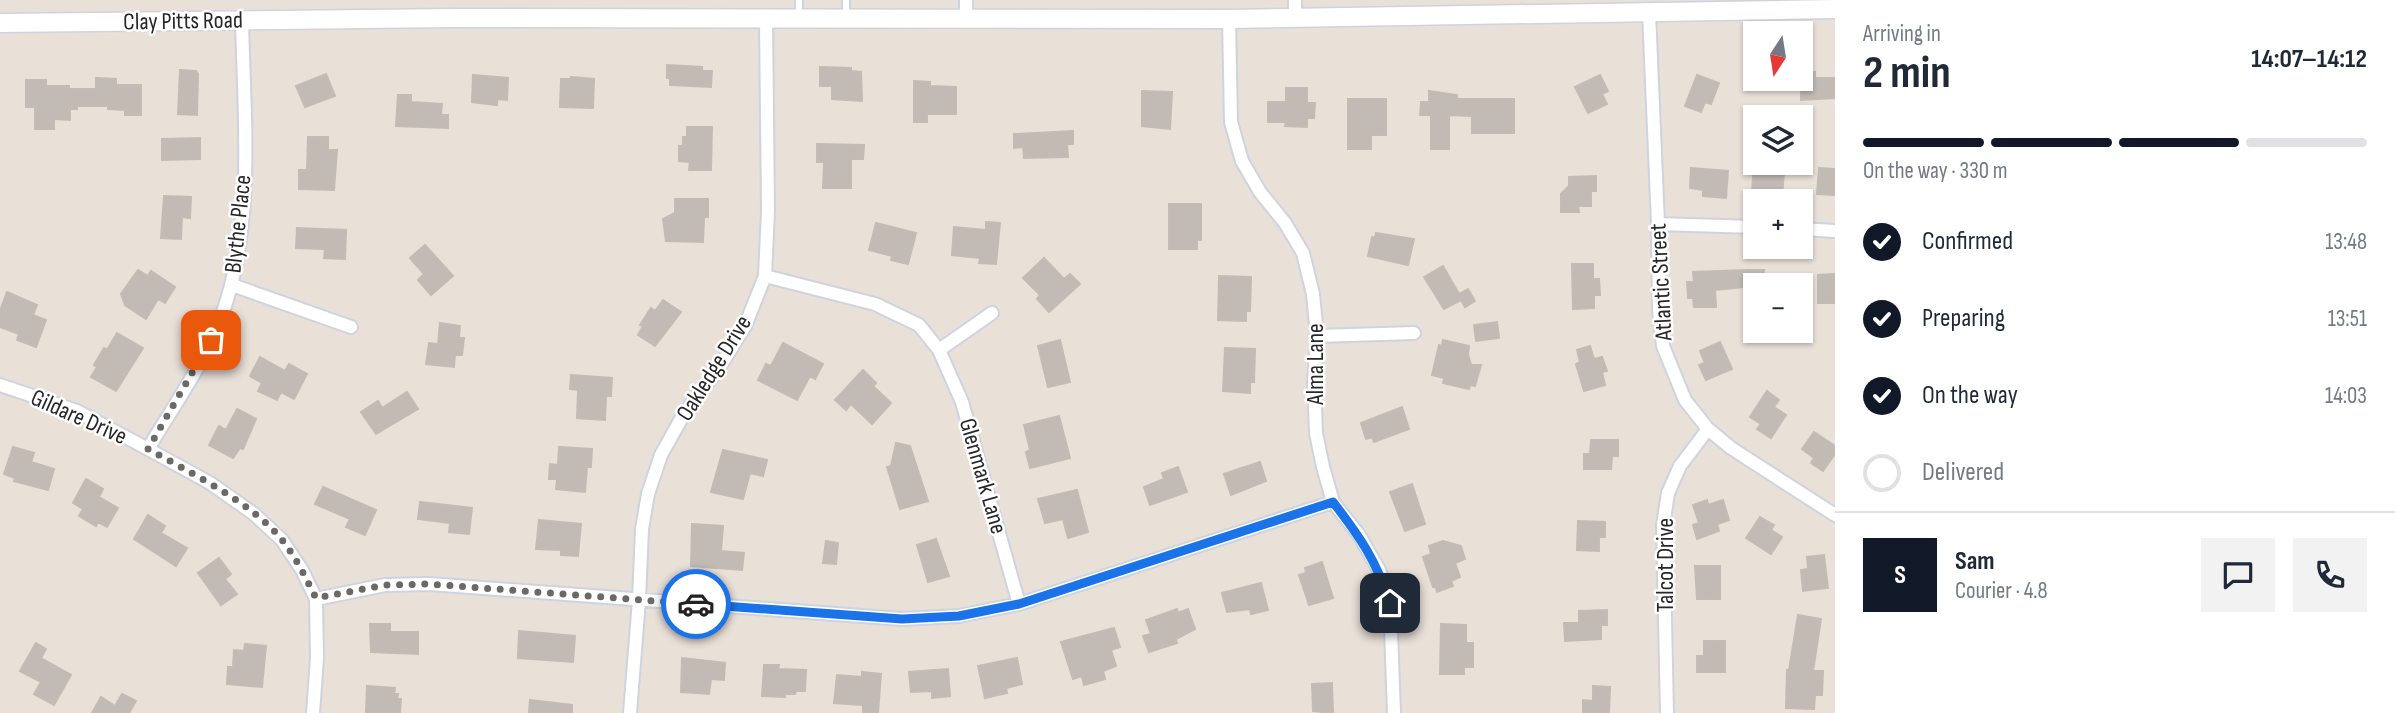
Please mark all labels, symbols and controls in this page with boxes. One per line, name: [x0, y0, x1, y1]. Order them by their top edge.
street label: Clay Pitts Road: [123, 5, 243, 37]
text: Arriving in: [1863, 20, 1941, 48]
north arrow: [1743, 21, 1813, 91]
map controls: [1743, 21, 1813, 343]
text: 14:07–14:12: [2251, 44, 2367, 75]
text: 2 min: [1863, 46, 1951, 101]
button: layers: [1743, 105, 1813, 175]
text: On the way · 330 m: [1863, 157, 2008, 185]
street label: Blythe Place: [218, 173, 258, 275]
button: +: [1743, 189, 1813, 259]
street label: Atlantic Street: [1643, 223, 1679, 342]
icon: check: [1863, 223, 1901, 261]
text: Confirmed: [1922, 226, 2013, 257]
text: 13:48: [2325, 228, 2367, 256]
button: −: [1743, 273, 1813, 343]
icon: check: [1863, 300, 1901, 338]
text: Preparing: [1922, 303, 2005, 334]
text: 13:51: [2328, 305, 2367, 333]
pin: [181, 310, 241, 370]
street label: Oakledge Drive: [670, 310, 758, 426]
icon: bag: [192, 321, 230, 359]
street label: Alma Lane: [1301, 323, 1330, 406]
icon: check: [1863, 377, 1901, 415]
text: On the way: [1922, 380, 2018, 411]
text: 14:03: [2325, 382, 2367, 410]
street label: Gildare Drive: [26, 383, 132, 451]
street label: Glenmark Lane: [953, 415, 1013, 537]
text: Delivered: [1922, 457, 2004, 488]
street label: Talcot Drive: [1651, 518, 1680, 612]
button: chat: [2201, 538, 2275, 612]
button: phone: [2293, 538, 2367, 612]
text: Sam: [1955, 546, 1995, 577]
text: S: [1894, 560, 1906, 591]
courier: [661, 569, 731, 639]
pin: [1360, 573, 1420, 633]
text: Courier · 4.8: [1955, 577, 2048, 605]
icon: home: [1371, 584, 1409, 622]
icon: car: [677, 585, 715, 623]

